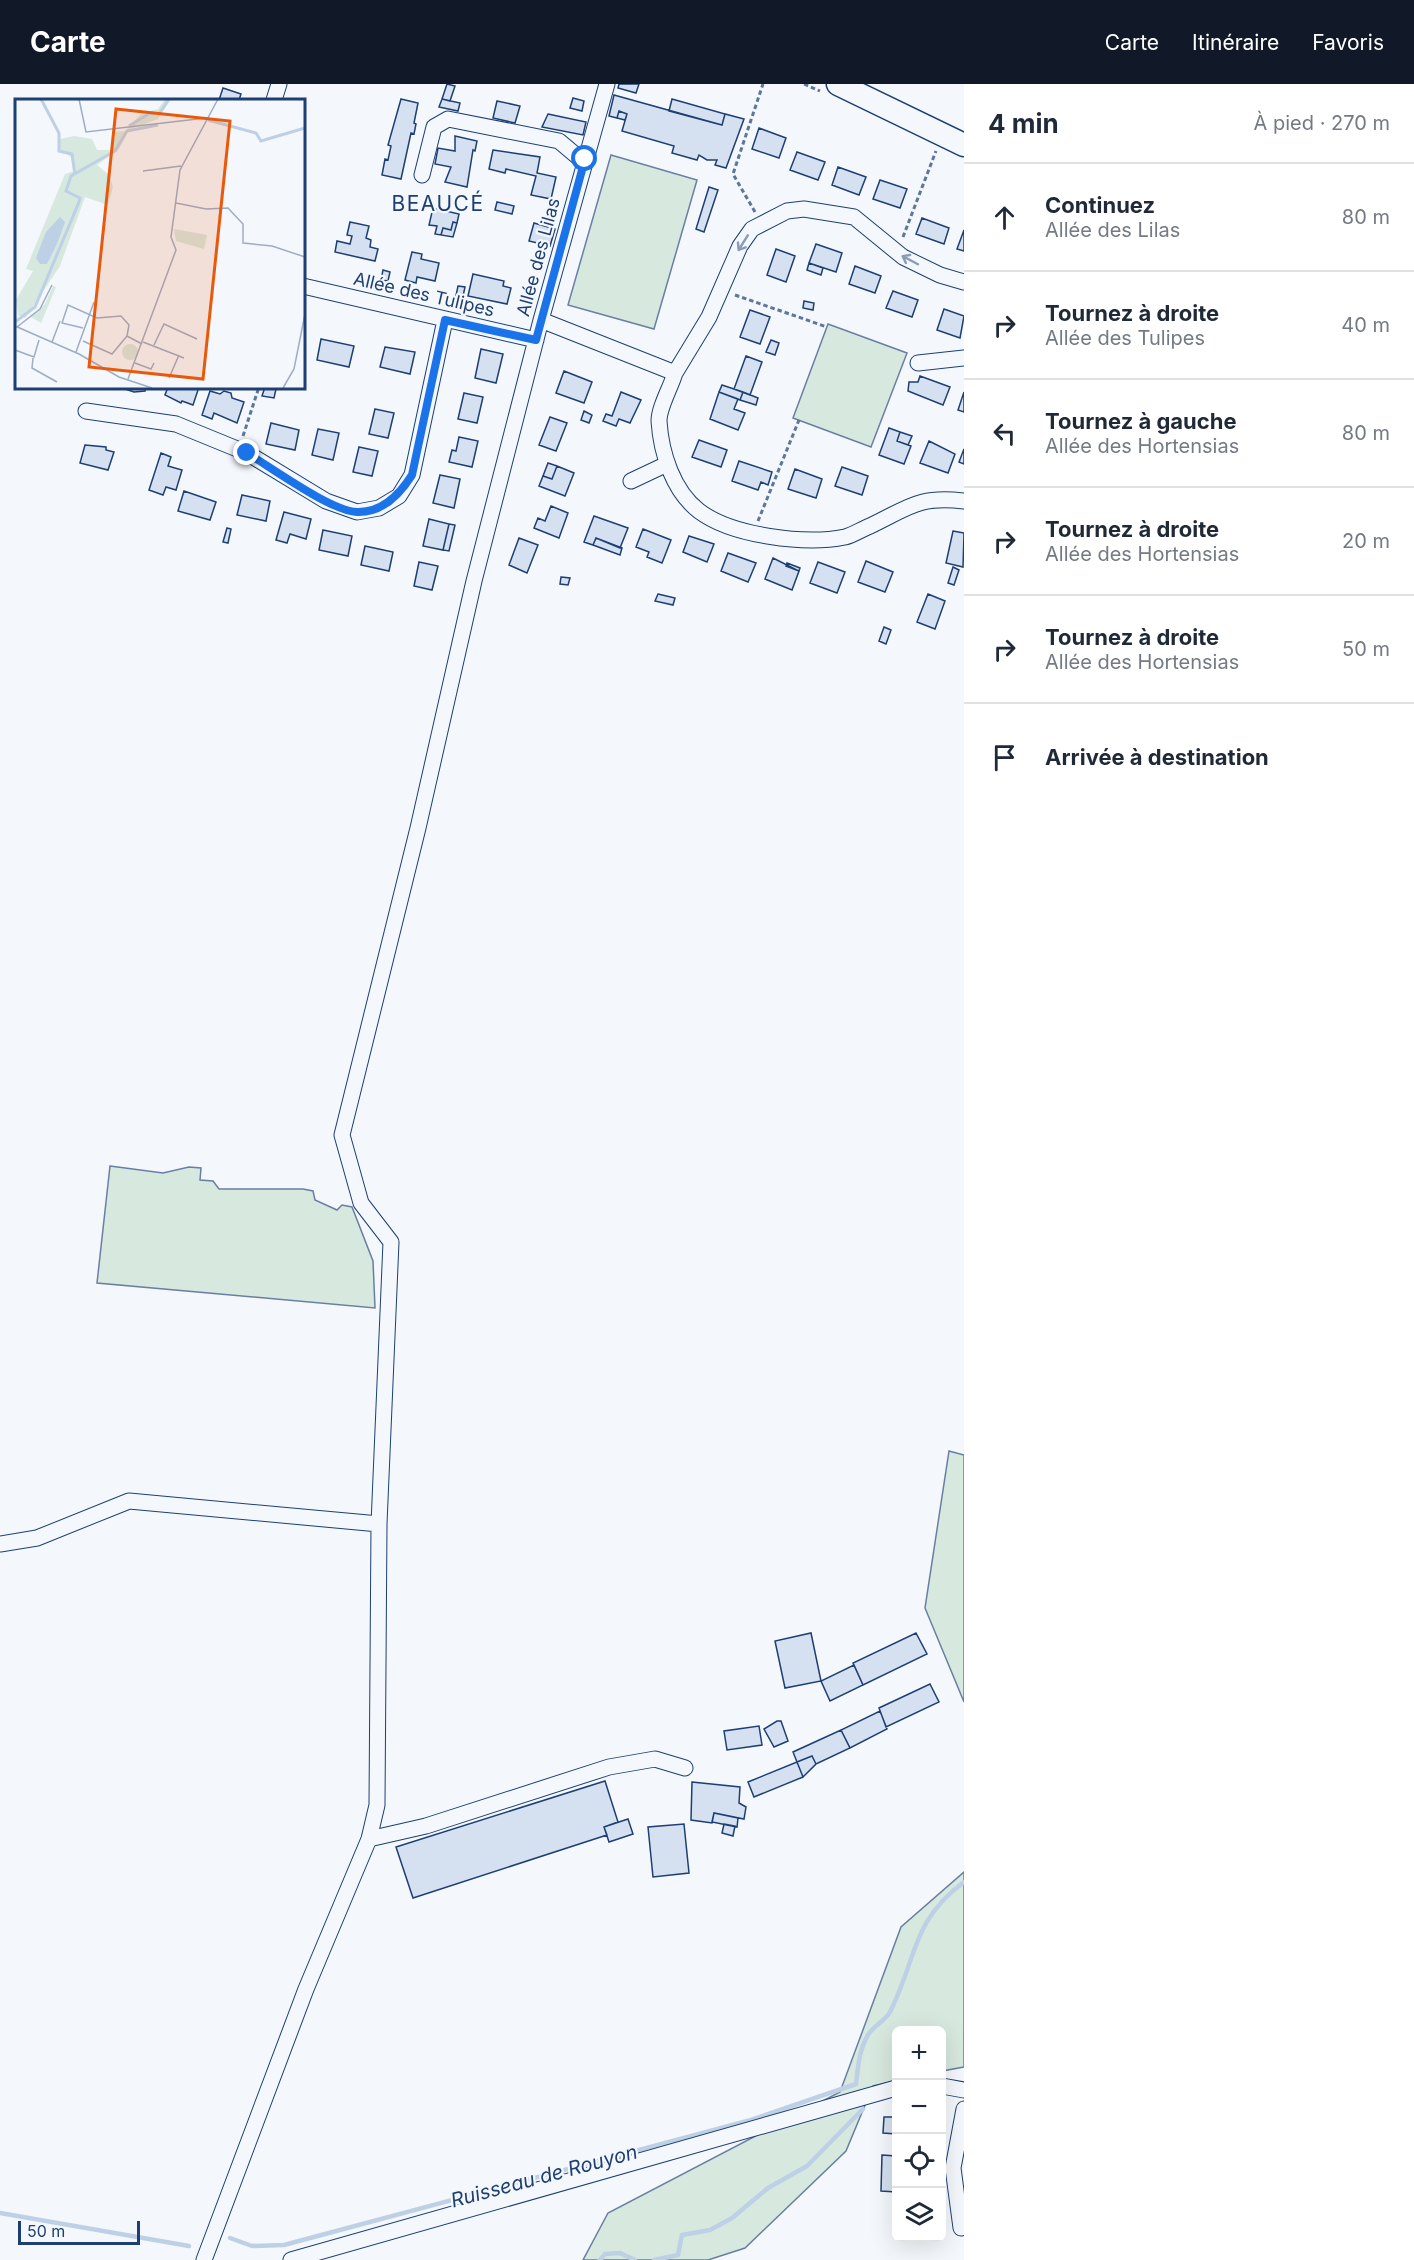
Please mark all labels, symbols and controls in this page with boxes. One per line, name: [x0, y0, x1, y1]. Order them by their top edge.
text: Carte: [30, 25, 106, 59]
text: Carte: [1105, 30, 1159, 55]
text: Itinéraire: [1192, 30, 1279, 55]
text: Favoris: [1312, 30, 1384, 55]
inset map: [15, 99, 304, 388]
text: 4 min: [988, 108, 1059, 139]
text: À pied · 270 m: [1254, 111, 1390, 135]
route start: [571, 145, 597, 171]
district label: BEAUCÉ: [391, 190, 485, 216]
text: Continuez: [1045, 192, 1155, 218]
street label: Allée des Lilas: [512, 195, 564, 319]
icon: ahead: [988, 201, 1021, 234]
text: 80 m: [1342, 205, 1390, 229]
text: Allée des Lilas: [1045, 218, 1180, 242]
one-way arrow: [736, 234, 748, 251]
one-way arrow: [902, 254, 919, 266]
street label: Allée des Tulipes: [352, 268, 496, 320]
text: Tournez à droite: [1045, 300, 1219, 326]
icon: right: [988, 309, 1021, 342]
text: 40 m: [1341, 313, 1390, 337]
text: Allée des Tulipes: [1045, 326, 1205, 350]
text: Tournez à gauche: [1045, 408, 1237, 434]
icon: left: [988, 417, 1021, 450]
text: 80 m: [1342, 421, 1390, 445]
text: Allée des Hortensias: [1045, 434, 1239, 458]
route end: [233, 439, 259, 465]
text: Tournez à droite: [1045, 516, 1219, 542]
icon: right: [988, 525, 1021, 558]
text: 20 m: [1342, 529, 1390, 553]
text: Allée des Hortensias: [1045, 542, 1239, 566]
text: Tournez à droite: [1045, 624, 1219, 650]
icon: right: [988, 633, 1021, 666]
text: 50 m: [1342, 637, 1390, 661]
text: Allée des Hortensias: [1045, 650, 1239, 674]
icon: arrive: [988, 741, 1021, 774]
text: Arrivée à destination: [1045, 744, 1269, 770]
map controls: [892, 2026, 946, 2242]
button: +: [892, 2026, 946, 2080]
button: −: [892, 2080, 946, 2134]
button: locate: [892, 2134, 946, 2188]
water label: Ruisseau de Rouyon: [448, 2140, 640, 2212]
button: layers: [892, 2188, 946, 2242]
scale bar: [18, 2218, 140, 2246]
text: 50 m: [27, 2221, 65, 2241]

